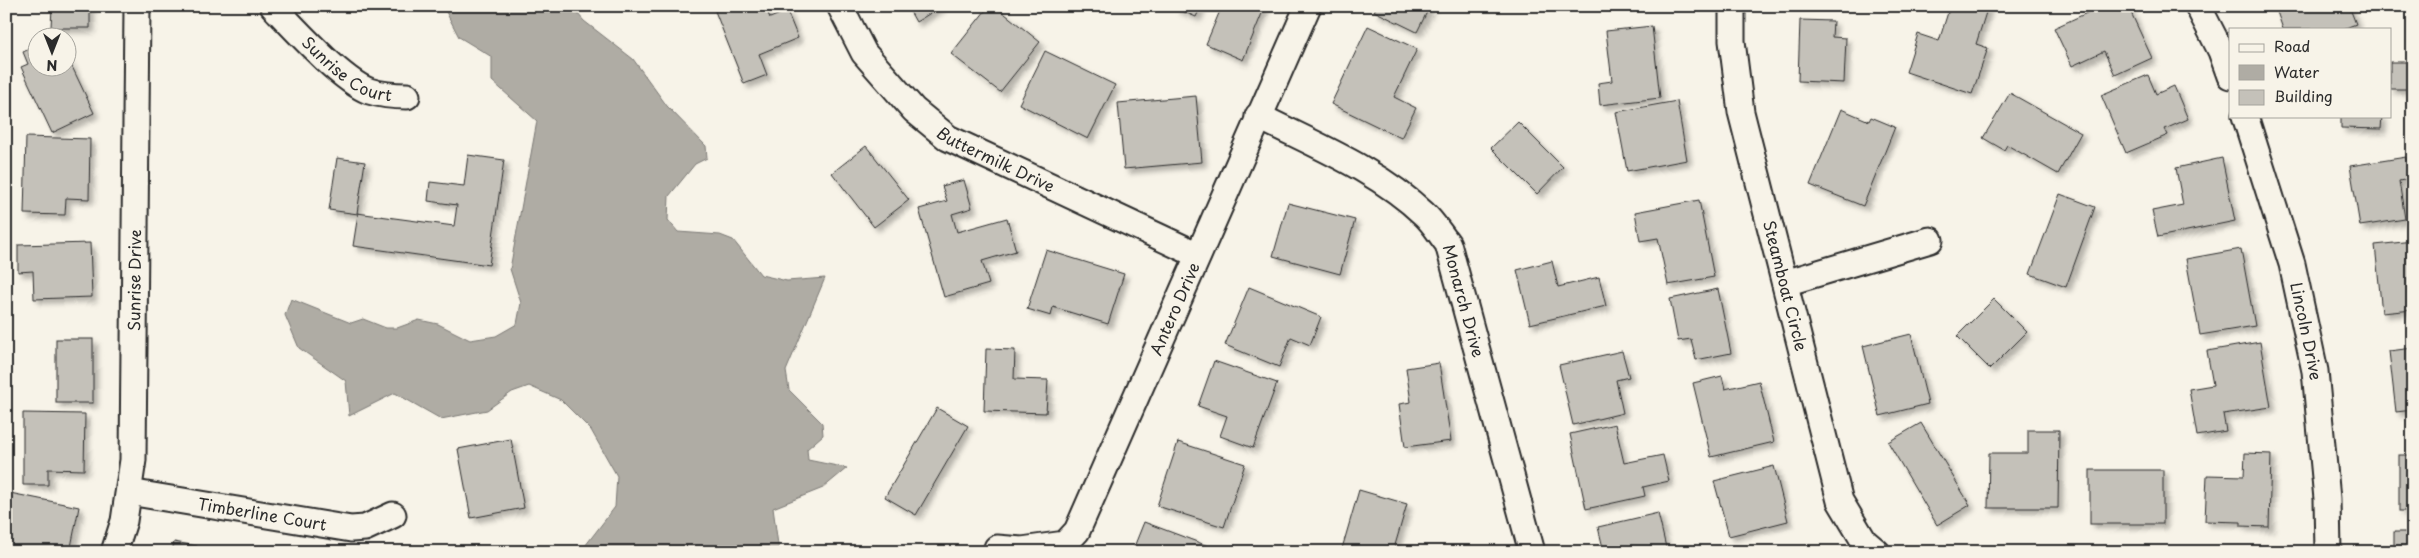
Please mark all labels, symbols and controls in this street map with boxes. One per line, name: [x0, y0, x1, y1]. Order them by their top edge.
north arrow: [28, 28, 78, 78]
legend: [2229, 28, 2392, 118]
street label: Sunrise Court: [297, 30, 394, 106]
text: Road: [2274, 34, 2310, 57]
text: N: [46, 55, 58, 76]
text: Water: [2274, 60, 2319, 83]
text: Building: [2274, 84, 2333, 107]
street label: Buttermilk Drive: [932, 121, 1059, 197]
street label: Steamboat Circle: [1758, 218, 1814, 353]
street label: Sunrise Drive: [121, 229, 146, 331]
street label: Monarch Drive: [1438, 242, 1491, 360]
street label: Antero Drive: [1143, 258, 1205, 359]
street label: Lincoln Drive: [2285, 280, 2329, 381]
street label: Timberline Court: [196, 491, 329, 536]

